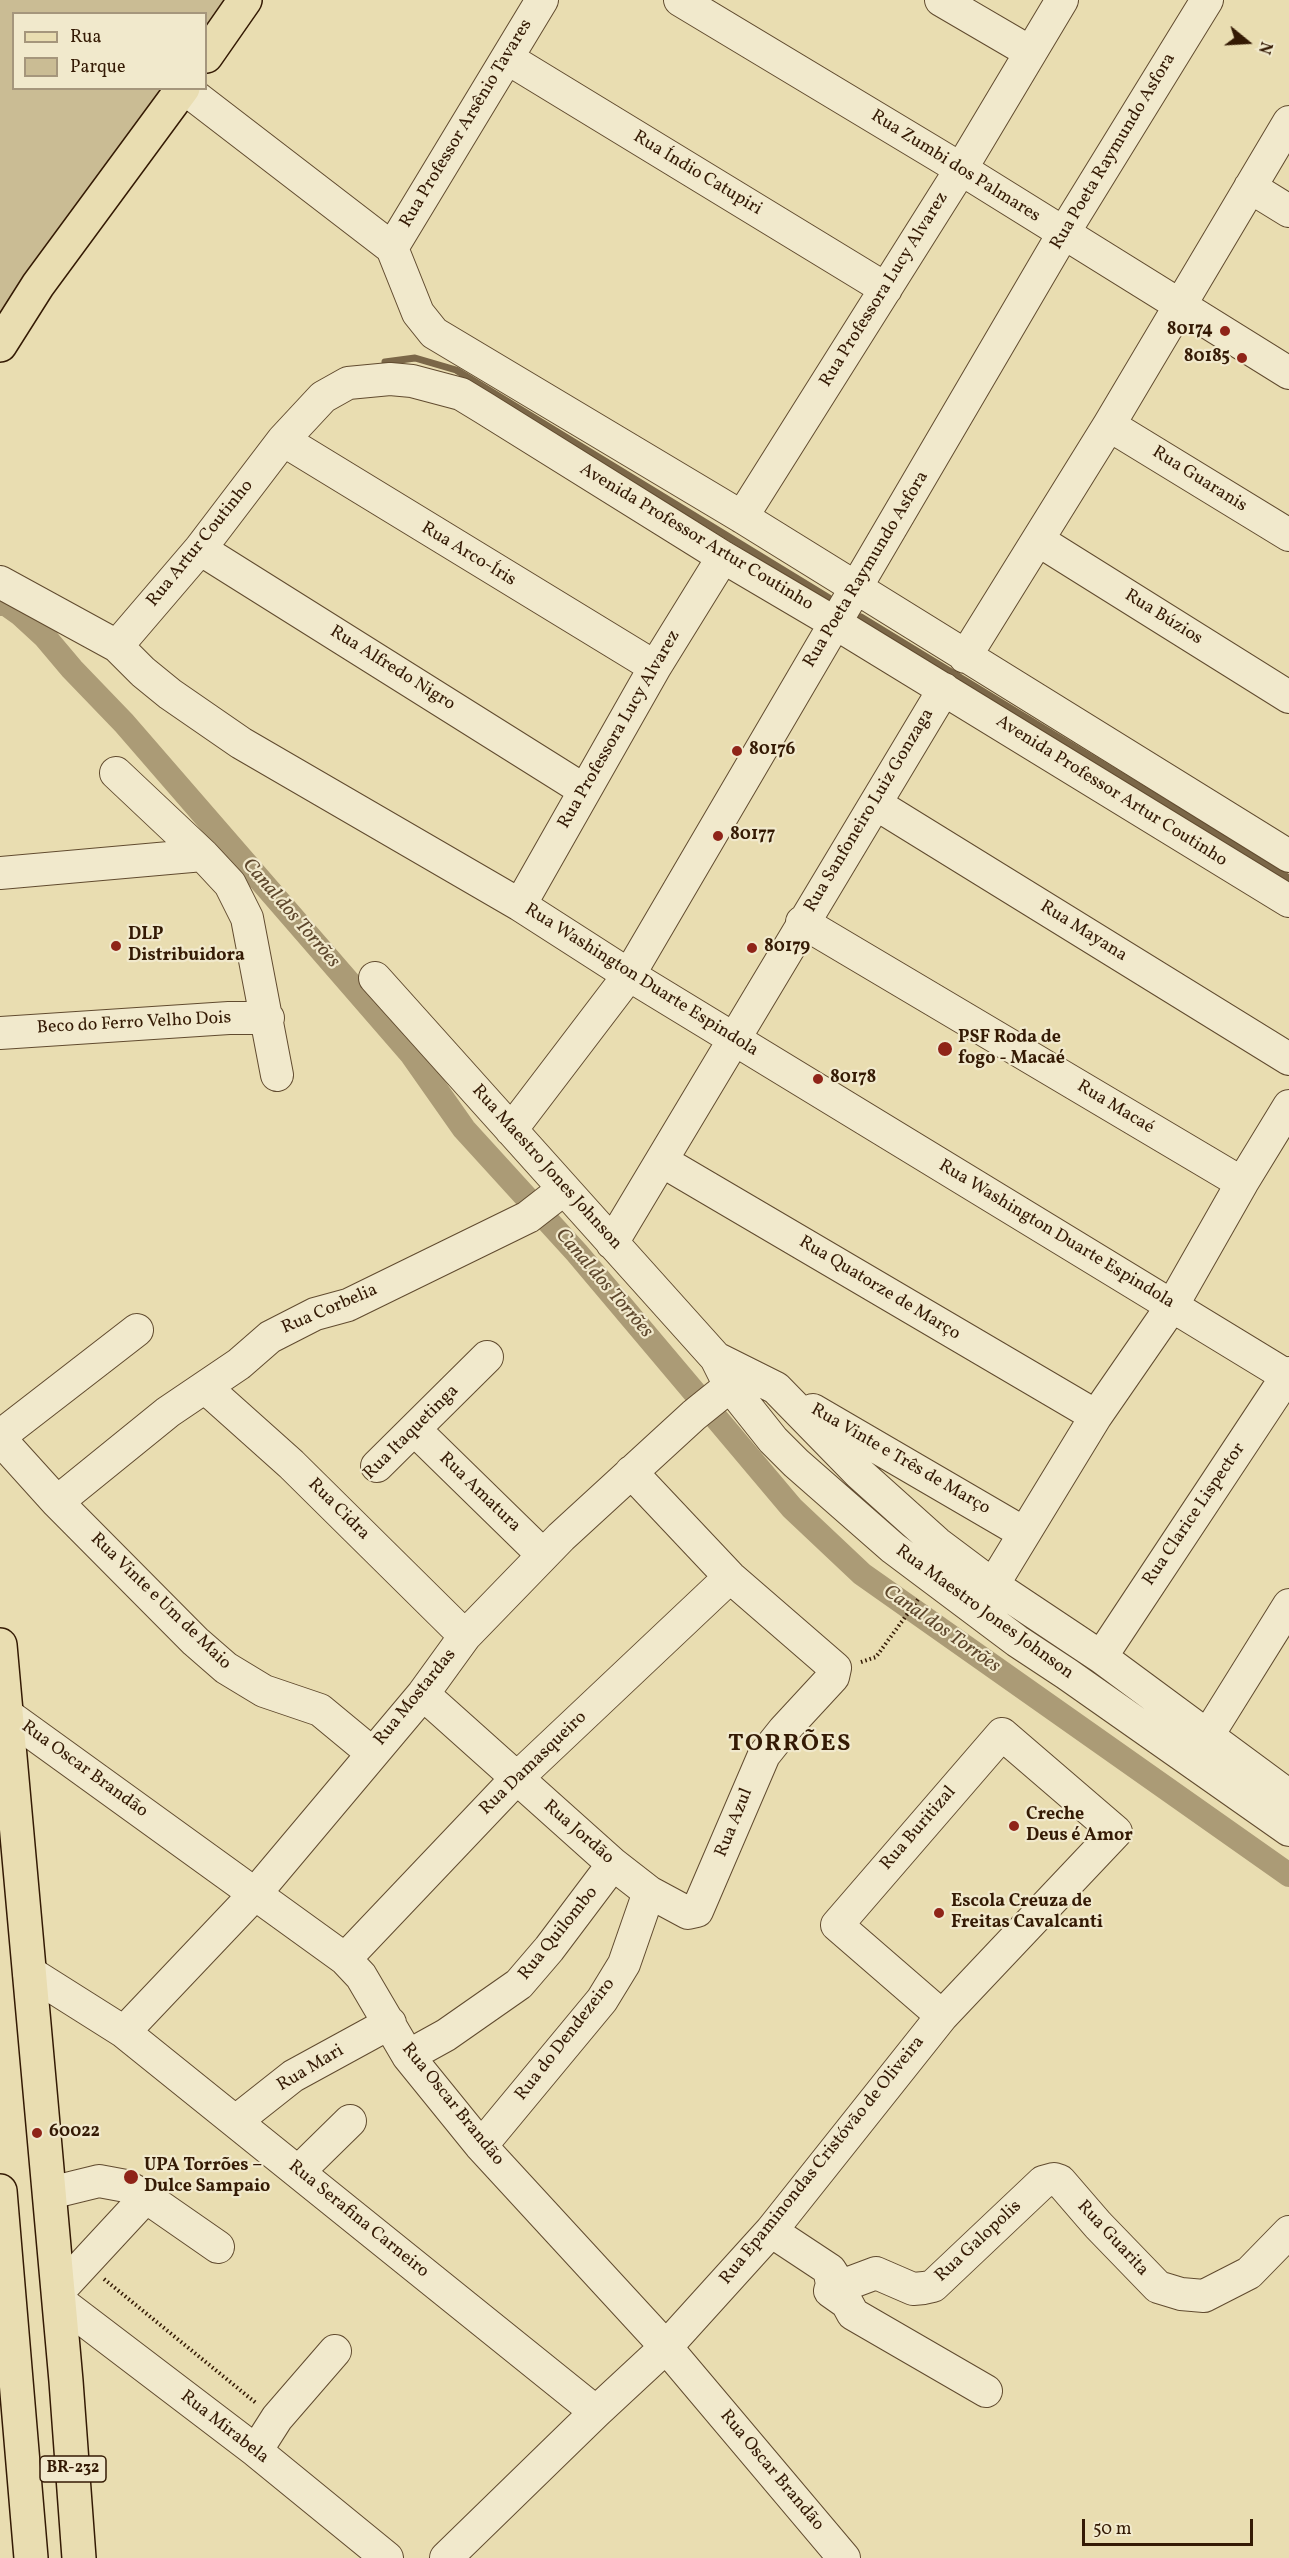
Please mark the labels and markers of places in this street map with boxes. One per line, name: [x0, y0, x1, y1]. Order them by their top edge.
place label: 80174: [1167, 320, 1213, 342]
marker: 80174: [1218, 324, 1232, 338]
place label: 80185: [1184, 347, 1230, 369]
marker: 80185: [1235, 351, 1249, 365]
place label: 80176: [749, 740, 795, 762]
marker: 80176: [730, 744, 744, 758]
place label: 80177: [730, 825, 775, 847]
marker: 80177: [711, 829, 725, 843]
place label: DLP Distribuidora: [128, 925, 245, 968]
place label: 80179: [764, 937, 810, 959]
marker: DLP Distribuidora: [109, 939, 123, 953]
marker: 80179: [745, 941, 759, 955]
place label: PSF Roda de fogo - Macaé: [958, 1028, 1065, 1070]
marker: PSF Roda de fogo - Macaé: [936, 1040, 954, 1058]
place label: 80178: [830, 1068, 876, 1090]
marker: 80178: [811, 1072, 825, 1086]
place label: Creche Deus é Amor: [1026, 1805, 1133, 1848]
marker: Creche Deus é Amor: [1007, 1819, 1021, 1833]
place label: Escola Creuza de Freitas Cavalcanti: [951, 1892, 1103, 1934]
marker: Escola Creuza de Freitas Cavalcanti: [932, 1906, 946, 1920]
place label: 60022: [49, 2122, 100, 2144]
marker: 60022: [30, 2126, 44, 2140]
place label: UPA Torrões – Dulce Sampaio: [144, 2156, 270, 2198]
marker: UPA Torrões – Dulce Sampaio: [122, 2168, 140, 2186]

